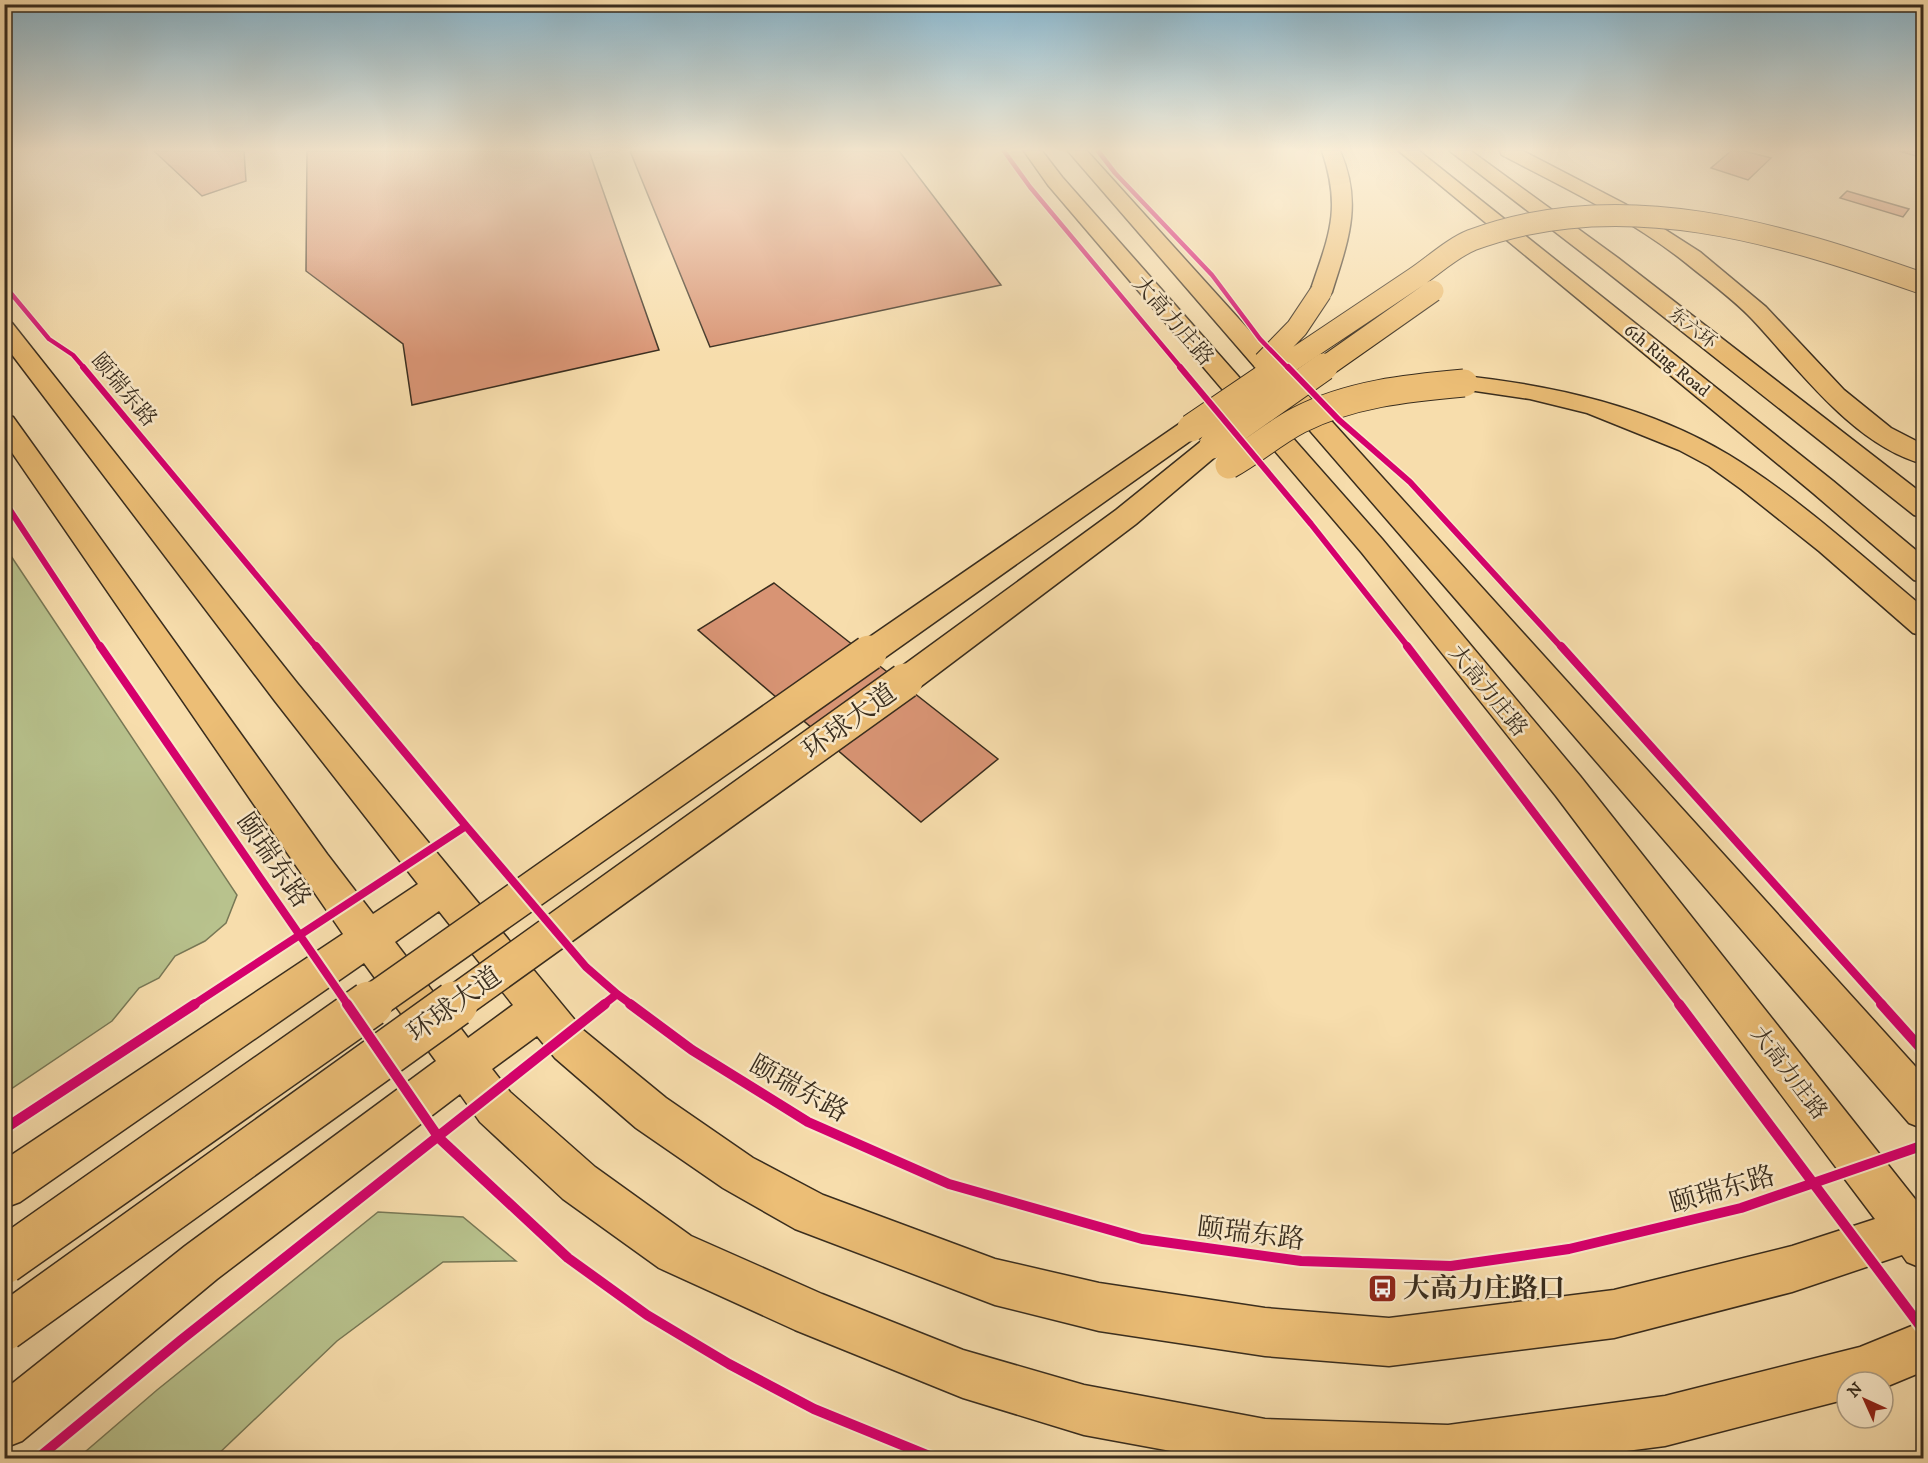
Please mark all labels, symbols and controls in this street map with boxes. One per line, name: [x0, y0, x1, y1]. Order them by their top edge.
street label: 大高力庄路: [1127, 271, 1219, 371]
street label: 东六环: [1664, 303, 1720, 354]
street label: 6th Ring Road: [1619, 319, 1714, 402]
street label: 颐瑞东路: [85, 348, 162, 432]
street label: 大高力庄路: [1443, 640, 1533, 742]
street label: 环球大道: [796, 676, 903, 767]
street label: 颐瑞东路: [228, 807, 318, 915]
street label: 环球大道: [401, 959, 508, 1050]
street label: 大高力庄路: [1745, 1021, 1833, 1125]
street label: 颐瑞东路: [743, 1048, 854, 1130]
street label: 颐瑞东路: [1666, 1159, 1779, 1221]
street label: 颐瑞东路: [1195, 1211, 1307, 1257]
bus stop icon: 大高力庄路口: [1366, 1272, 1398, 1304]
place label: 大高力庄路口: [1403, 1272, 1565, 1306]
north arrow: [1835, 1370, 1895, 1430]
text: N: [1843, 1378, 1867, 1402]

